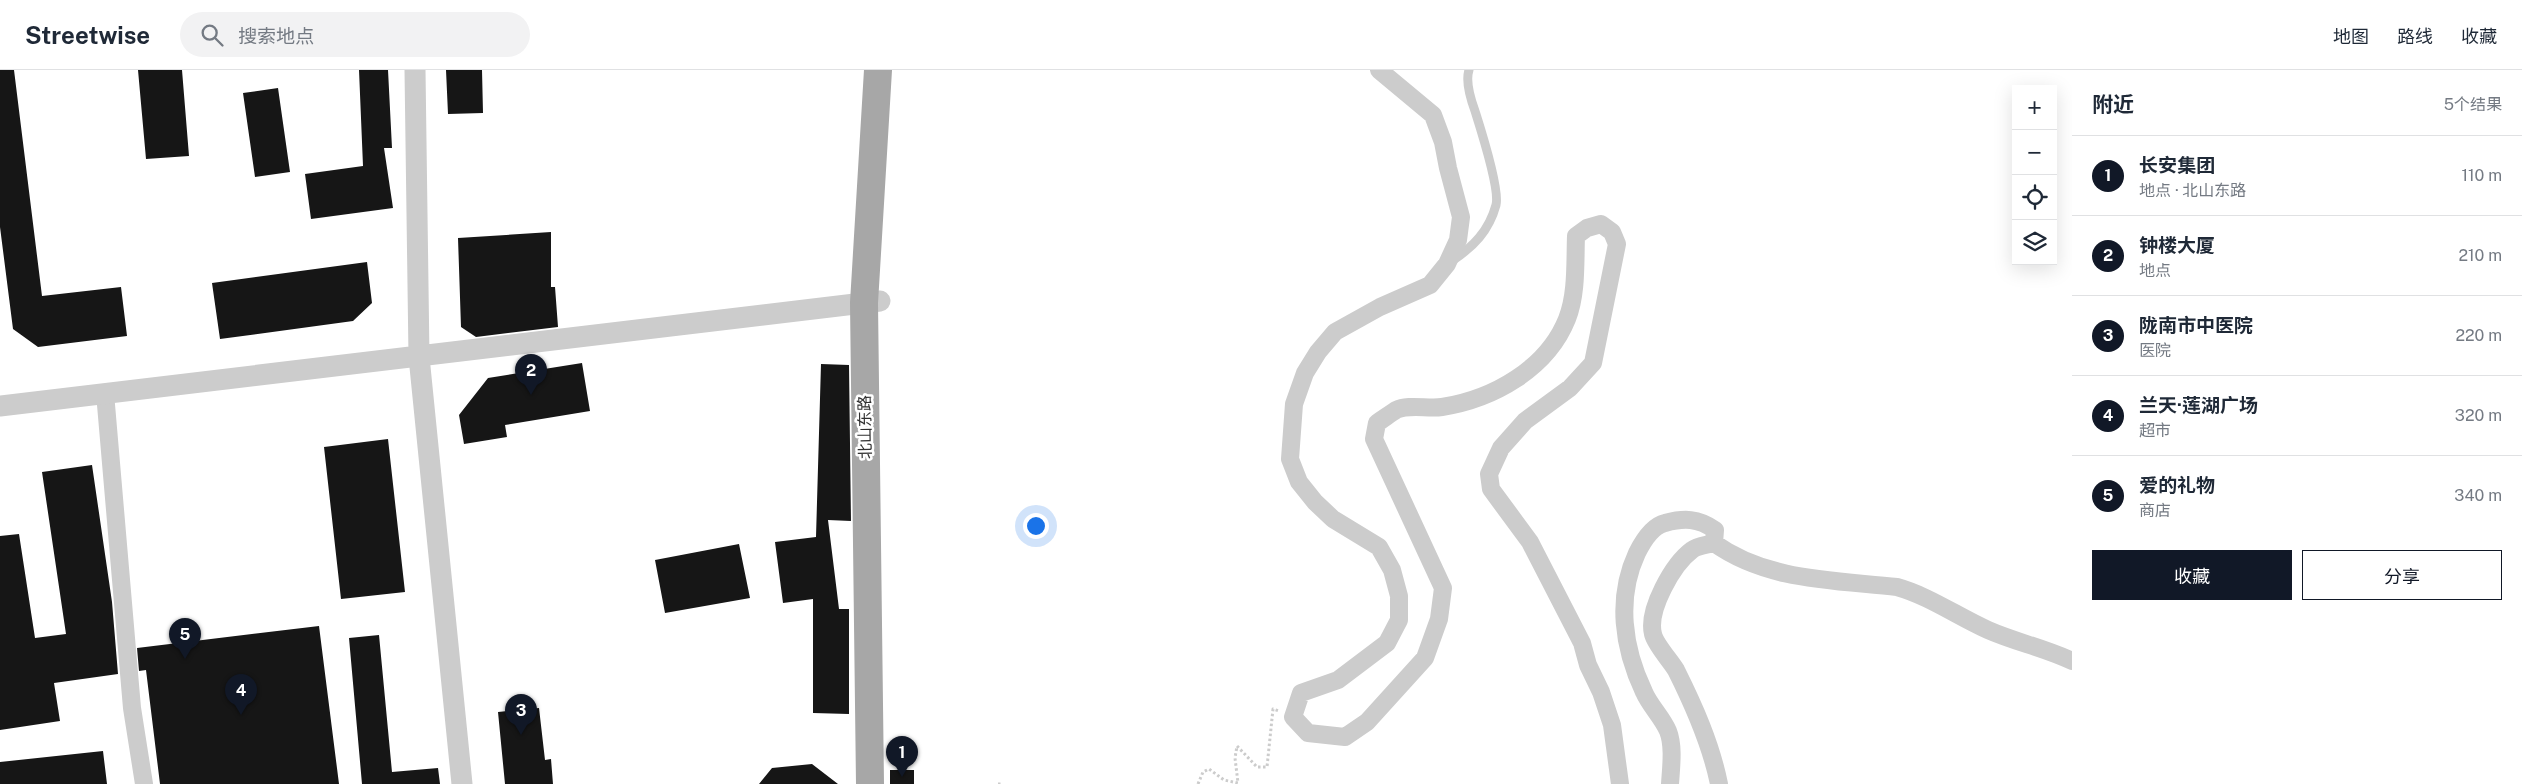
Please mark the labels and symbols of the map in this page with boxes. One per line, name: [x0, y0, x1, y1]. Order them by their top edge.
pin: 2: [515, 354, 547, 395]
street label: 北山东路: [855, 395, 875, 459]
your location: [1023, 513, 1049, 539]
pin: 5: [169, 618, 201, 659]
pin: 4: [225, 674, 257, 715]
pin: 3: [505, 694, 537, 735]
pin: 1: [886, 736, 918, 777]

